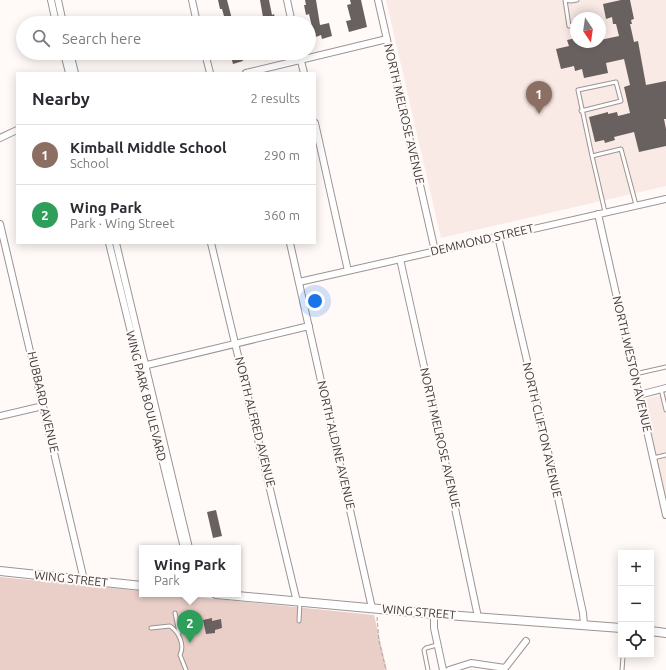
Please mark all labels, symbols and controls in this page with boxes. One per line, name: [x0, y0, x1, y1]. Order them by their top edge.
north arrow: [570, 12, 606, 48]
search box: [16, 16, 316, 60]
icon: search: [30, 27, 52, 49]
text: Search here: [62, 30, 141, 47]
street label: NORTH MELROSE AVENUE: [382, 42, 427, 186]
pin: 1: [526, 81, 552, 114]
text: Nearby: [32, 89, 90, 108]
text: 2 results: [250, 91, 300, 105]
text: Kimball Middle School: [70, 139, 227, 156]
text: 1: [41, 148, 49, 162]
text: 290 m: [264, 148, 300, 162]
text: School: [70, 156, 109, 170]
text: Wing Park: [70, 199, 142, 216]
text: 2: [41, 208, 49, 222]
text: 360 m: [264, 208, 300, 222]
text: Park · Wing Street: [70, 216, 175, 230]
street label: DEMMOND STREET: [429, 221, 535, 258]
your location: [305, 291, 325, 311]
street label: NORTH WESTON AVENUE: [610, 295, 655, 433]
street label: WING PARK BOULEVARD: [124, 329, 169, 463]
street label: HUBBARD AVENUE: [26, 350, 62, 454]
street label: NORTH ALFRED AVENUE: [233, 355, 278, 489]
street label: NORTH CLIFTON AVENUE: [521, 361, 564, 499]
street label: NORTH MELROSE AVENUE: [418, 366, 463, 510]
street label: NORTH ALDINE AVENUE: [315, 379, 358, 511]
popup: [139, 545, 241, 597]
map controls: [618, 550, 654, 658]
button: +: [618, 550, 654, 586]
text: Wing Park: [154, 556, 226, 573]
street label: WING STREET: [34, 568, 109, 589]
text: Park: [154, 573, 180, 587]
button: −: [618, 586, 654, 622]
street label: WING STREET: [382, 602, 457, 621]
pin: 2: [177, 610, 203, 643]
button: locate: [618, 622, 654, 658]

